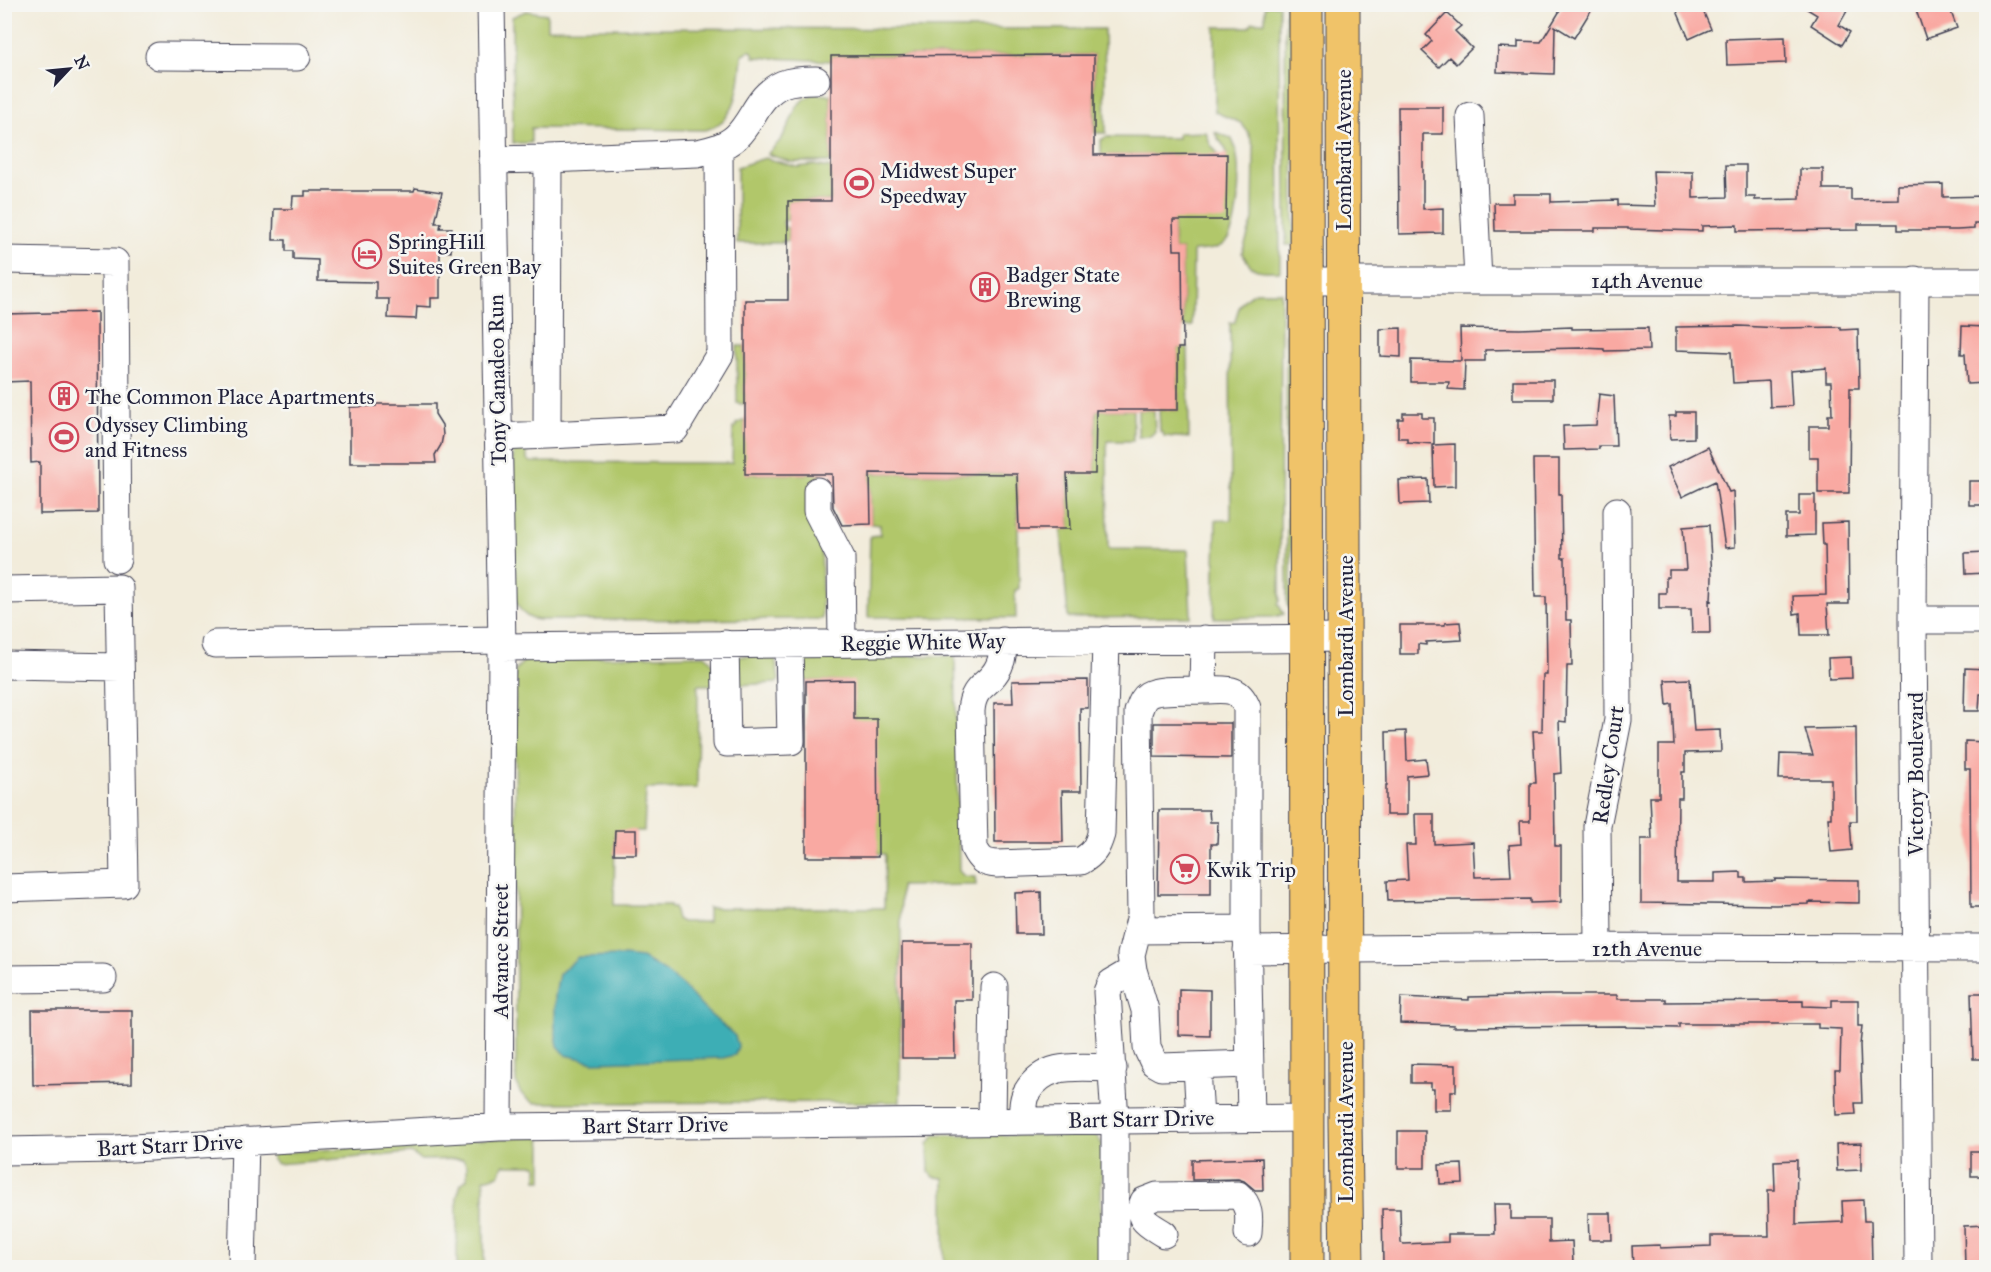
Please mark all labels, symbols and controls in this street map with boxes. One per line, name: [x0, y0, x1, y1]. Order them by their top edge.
north arrow: [39, 39, 99, 99]
text: N: [71, 52, 94, 73]
street label: Lombardi Avenue: [1330, 69, 1357, 231]
place label: Midwest Super Speedway: [880, 157, 1017, 209]
sports icon: Midwest Super Speedway: [843, 167, 875, 199]
place label: SpringHill Suites Green Bay: [388, 228, 542, 280]
hotel icon: SpringHill Suites Green Bay: [351, 238, 383, 270]
place label: Badger State Brewing: [1006, 261, 1120, 313]
street label: 14th Avenue: [1591, 267, 1703, 294]
building icon: Badger State Brewing: [969, 271, 1001, 303]
street label: Tony Canadeo Run: [482, 294, 512, 466]
building icon: The Common Place Apartments: [48, 380, 80, 412]
place label: The Common Place Apartments: [85, 383, 374, 410]
place label: Odyssey Climbing and Fitness: [85, 411, 248, 463]
sports icon: Odyssey Climbing and Fitness: [48, 421, 80, 453]
street label: Lombardi Avenue: [1332, 555, 1359, 717]
street label: Reggie White Way: [840, 627, 1006, 657]
street label: Victory Boulevard: [1902, 692, 1929, 857]
street label: Redley Court: [1586, 704, 1630, 826]
supermarket icon: Kwik Trip: [1169, 853, 1201, 885]
place label: Kwik Trip: [1206, 856, 1296, 883]
street label: Advance Street: [487, 883, 514, 1020]
street label: 12th Avenue: [1592, 935, 1702, 962]
street label: Lombardi Avenue: [1332, 1041, 1359, 1203]
street label: Bart Starr Drive: [1068, 1104, 1214, 1134]
street label: Bart Starr Drive: [582, 1110, 728, 1140]
street label: Bart Starr Drive: [96, 1128, 244, 1162]

